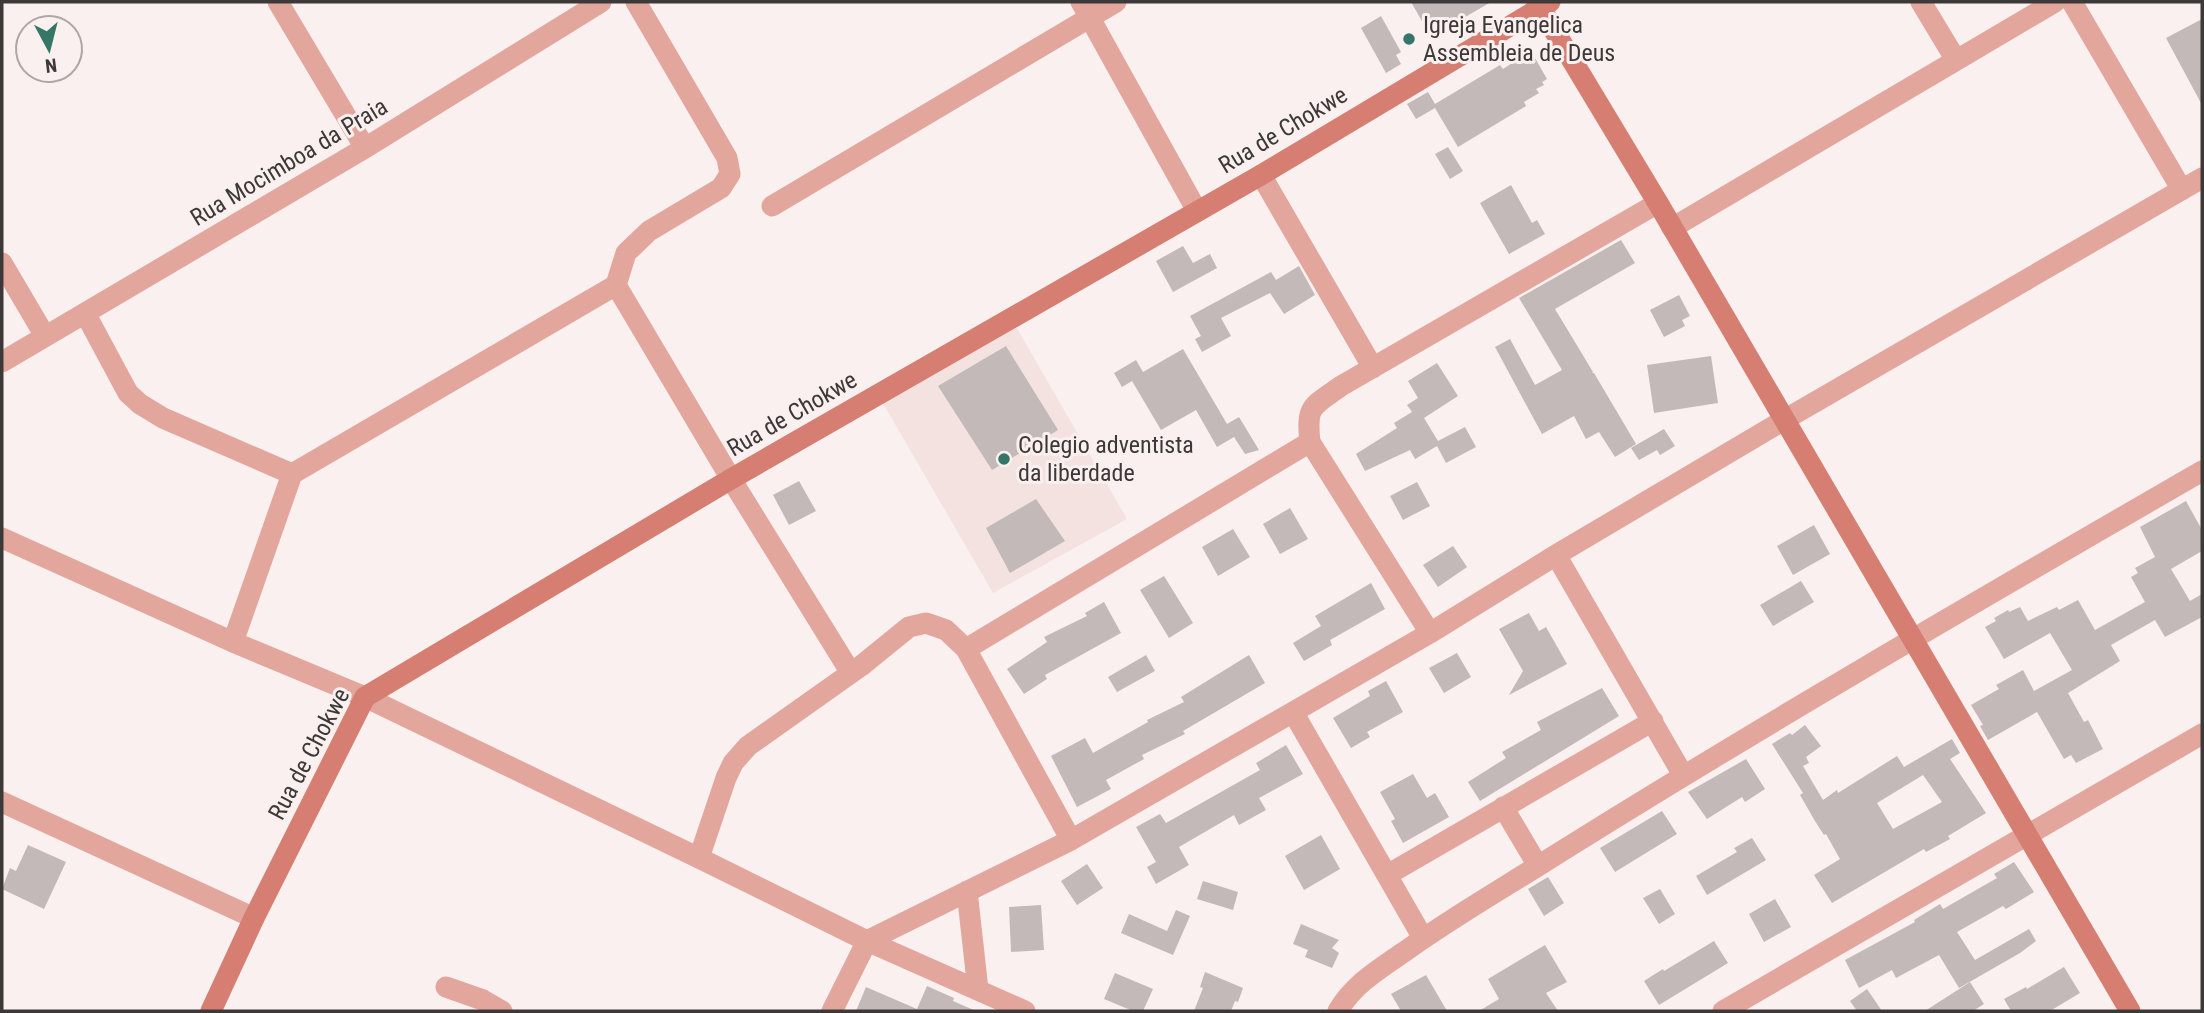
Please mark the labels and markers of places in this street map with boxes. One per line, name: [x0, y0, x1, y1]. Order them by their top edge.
place label: Igreja Evangelica Assembleia de Deus: [1423, 11, 1615, 67]
marker: Igreja Evangelica Assembleia de Deus: [1401, 31, 1417, 47]
place label: Colegio adventista da liberdade: [1018, 431, 1194, 487]
marker: Colegio adventista da liberdade: [996, 451, 1012, 467]

